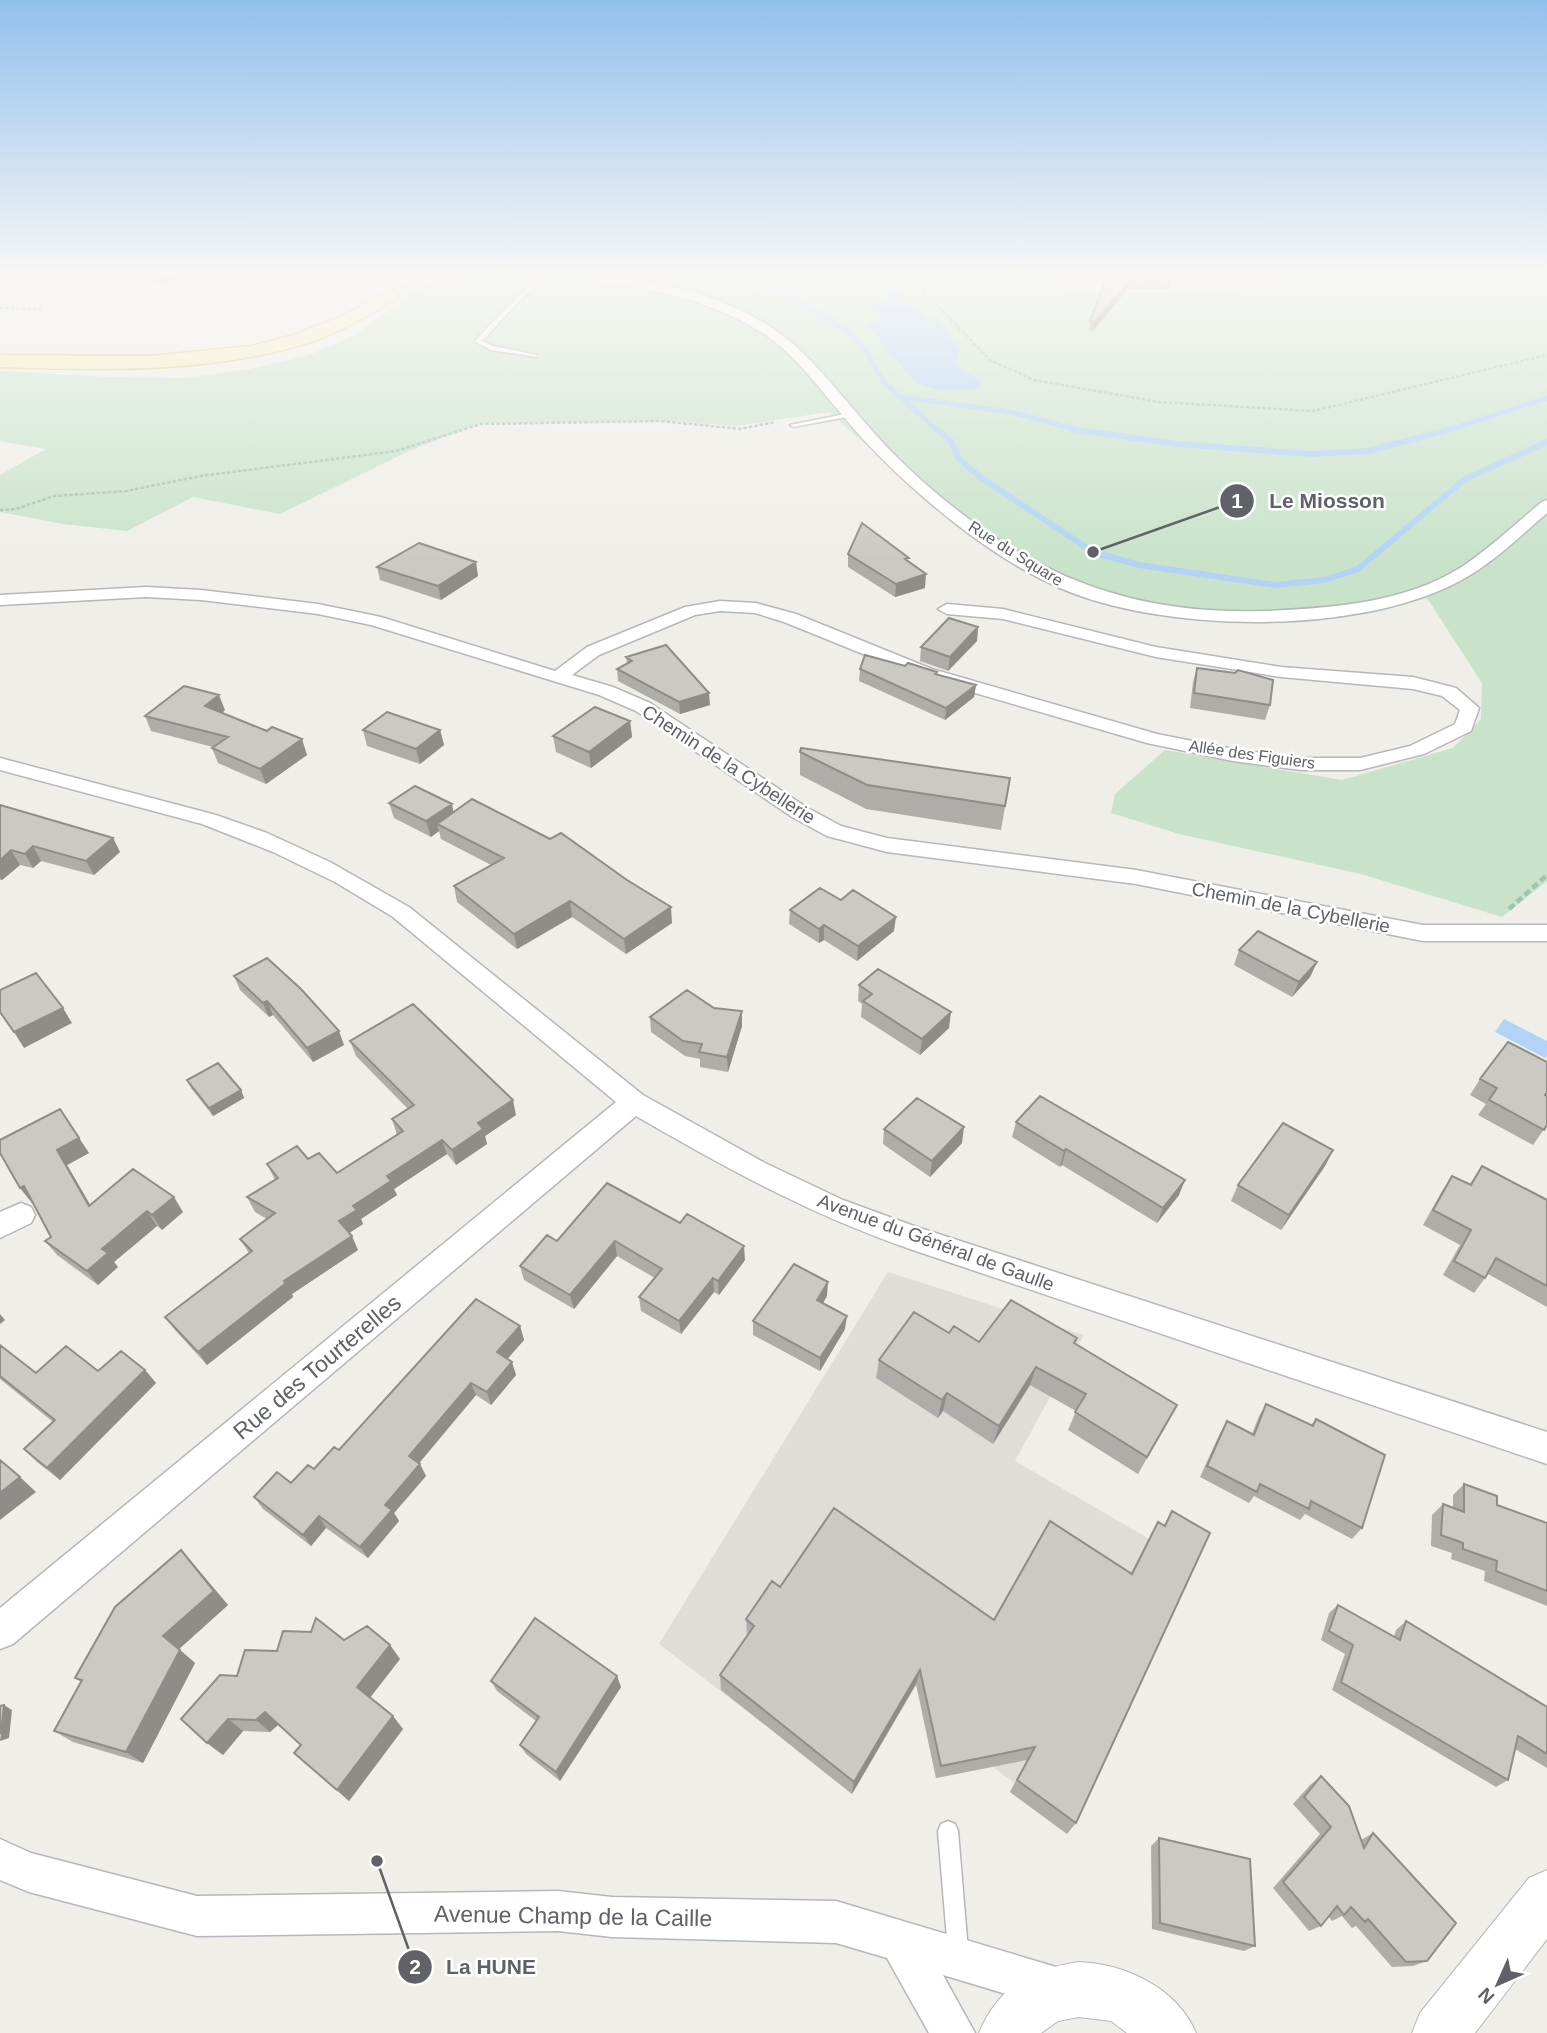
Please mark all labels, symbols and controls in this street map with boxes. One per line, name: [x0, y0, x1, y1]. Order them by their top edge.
callout: Le Miosson: [1220, 480, 1398, 522]
text: 1: [1231, 489, 1243, 512]
text: Le Miosson: [1269, 489, 1385, 512]
street label: Rue du Square: [966, 518, 1066, 589]
street label: Chemin de la Cybellerie: [638, 701, 819, 828]
street label: Allée des Figuiers: [1188, 737, 1316, 772]
street label: Chemin de la Cybellerie: [1190, 878, 1392, 937]
street label: Avenue du Général de Gaulle: [815, 1190, 1057, 1295]
street label: Rue des Tourterelles: [228, 1289, 406, 1445]
street label: Avenue Champ de la Caille: [434, 1901, 712, 1931]
callout: La HUNE: [397, 1946, 550, 1988]
north arrow: [1463, 1949, 1533, 2019]
text: 2: [409, 1955, 421, 1978]
text: La HUNE: [446, 1955, 536, 1978]
text: N: [1474, 1983, 1499, 2008]

